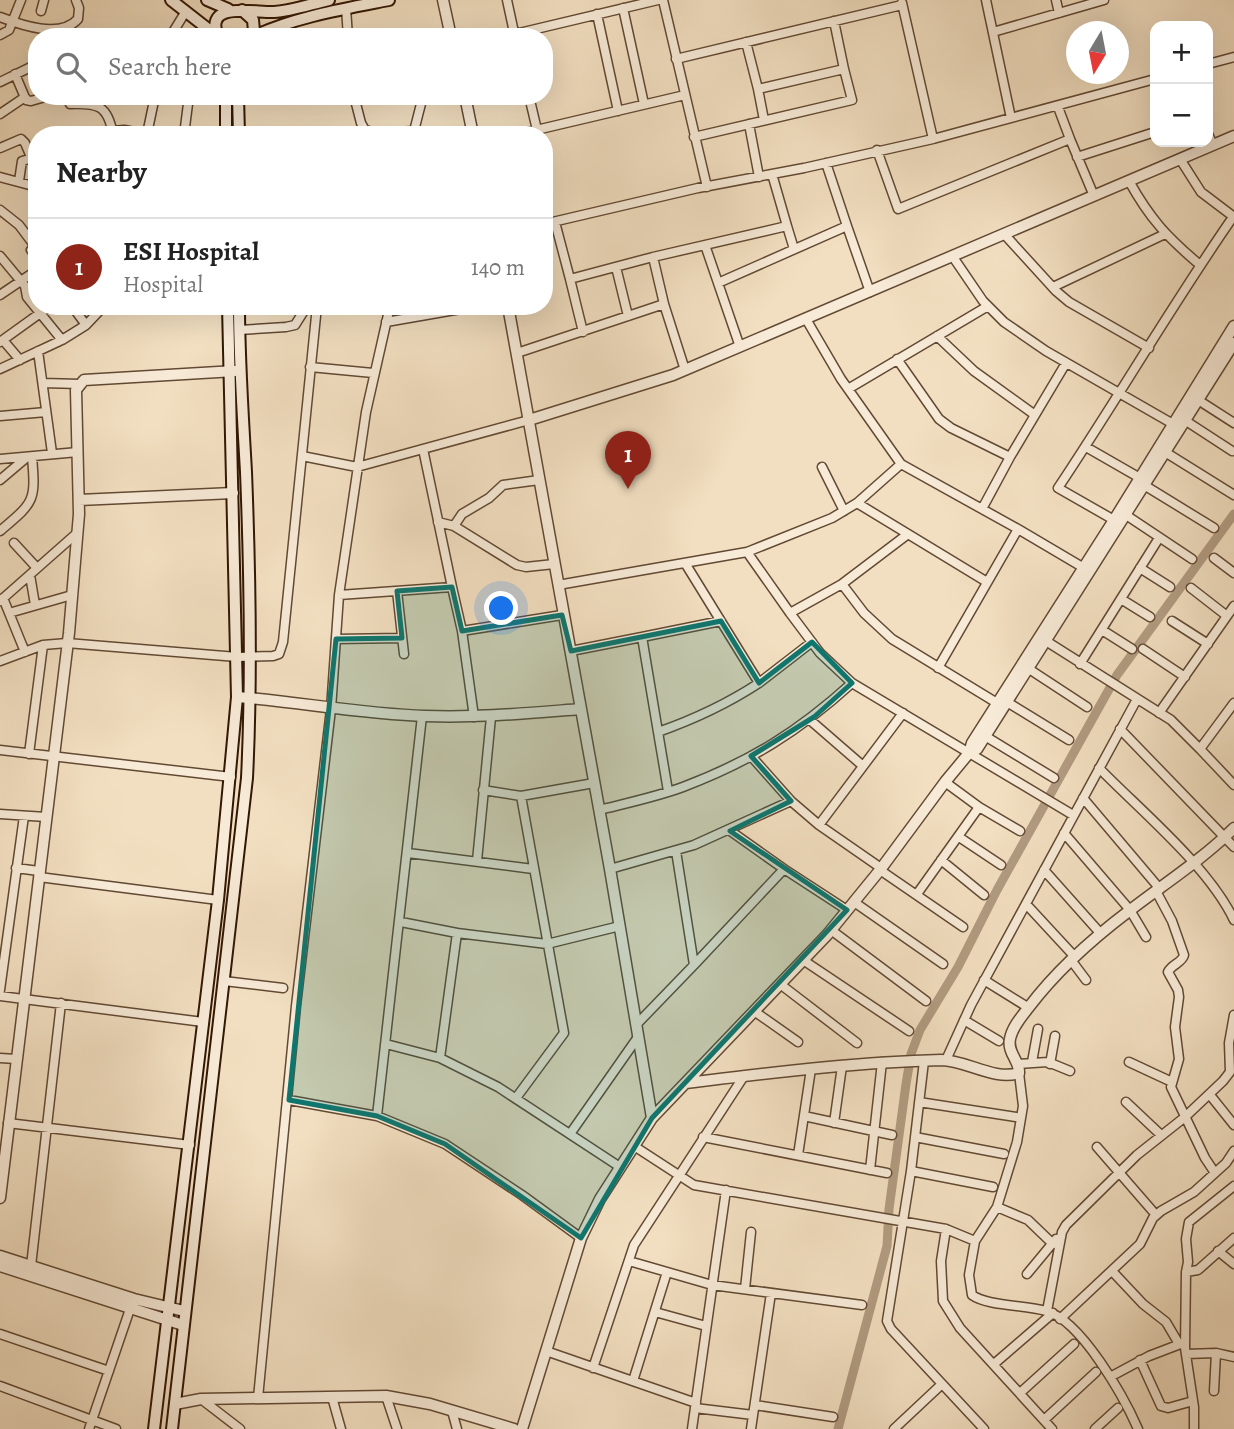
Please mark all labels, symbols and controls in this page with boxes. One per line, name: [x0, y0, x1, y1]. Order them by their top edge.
north arrow: [1066, 21, 1129, 84]
map controls: [1150, 21, 1213, 147]
button: +: [1150, 21, 1213, 84]
search box: [28, 28, 553, 105]
icon: search: [52, 48, 90, 86]
text: Search here: [108, 49, 232, 84]
button: −: [1150, 84, 1213, 147]
text: Nearby: [56, 152, 147, 192]
text: ESI Hospital: [123, 234, 259, 269]
text: 1: [75, 252, 83, 283]
text: 140 m: [471, 252, 525, 283]
text: Hospital: [123, 269, 203, 300]
pin: 1: [605, 431, 651, 489]
your location: [484, 591, 518, 625]

